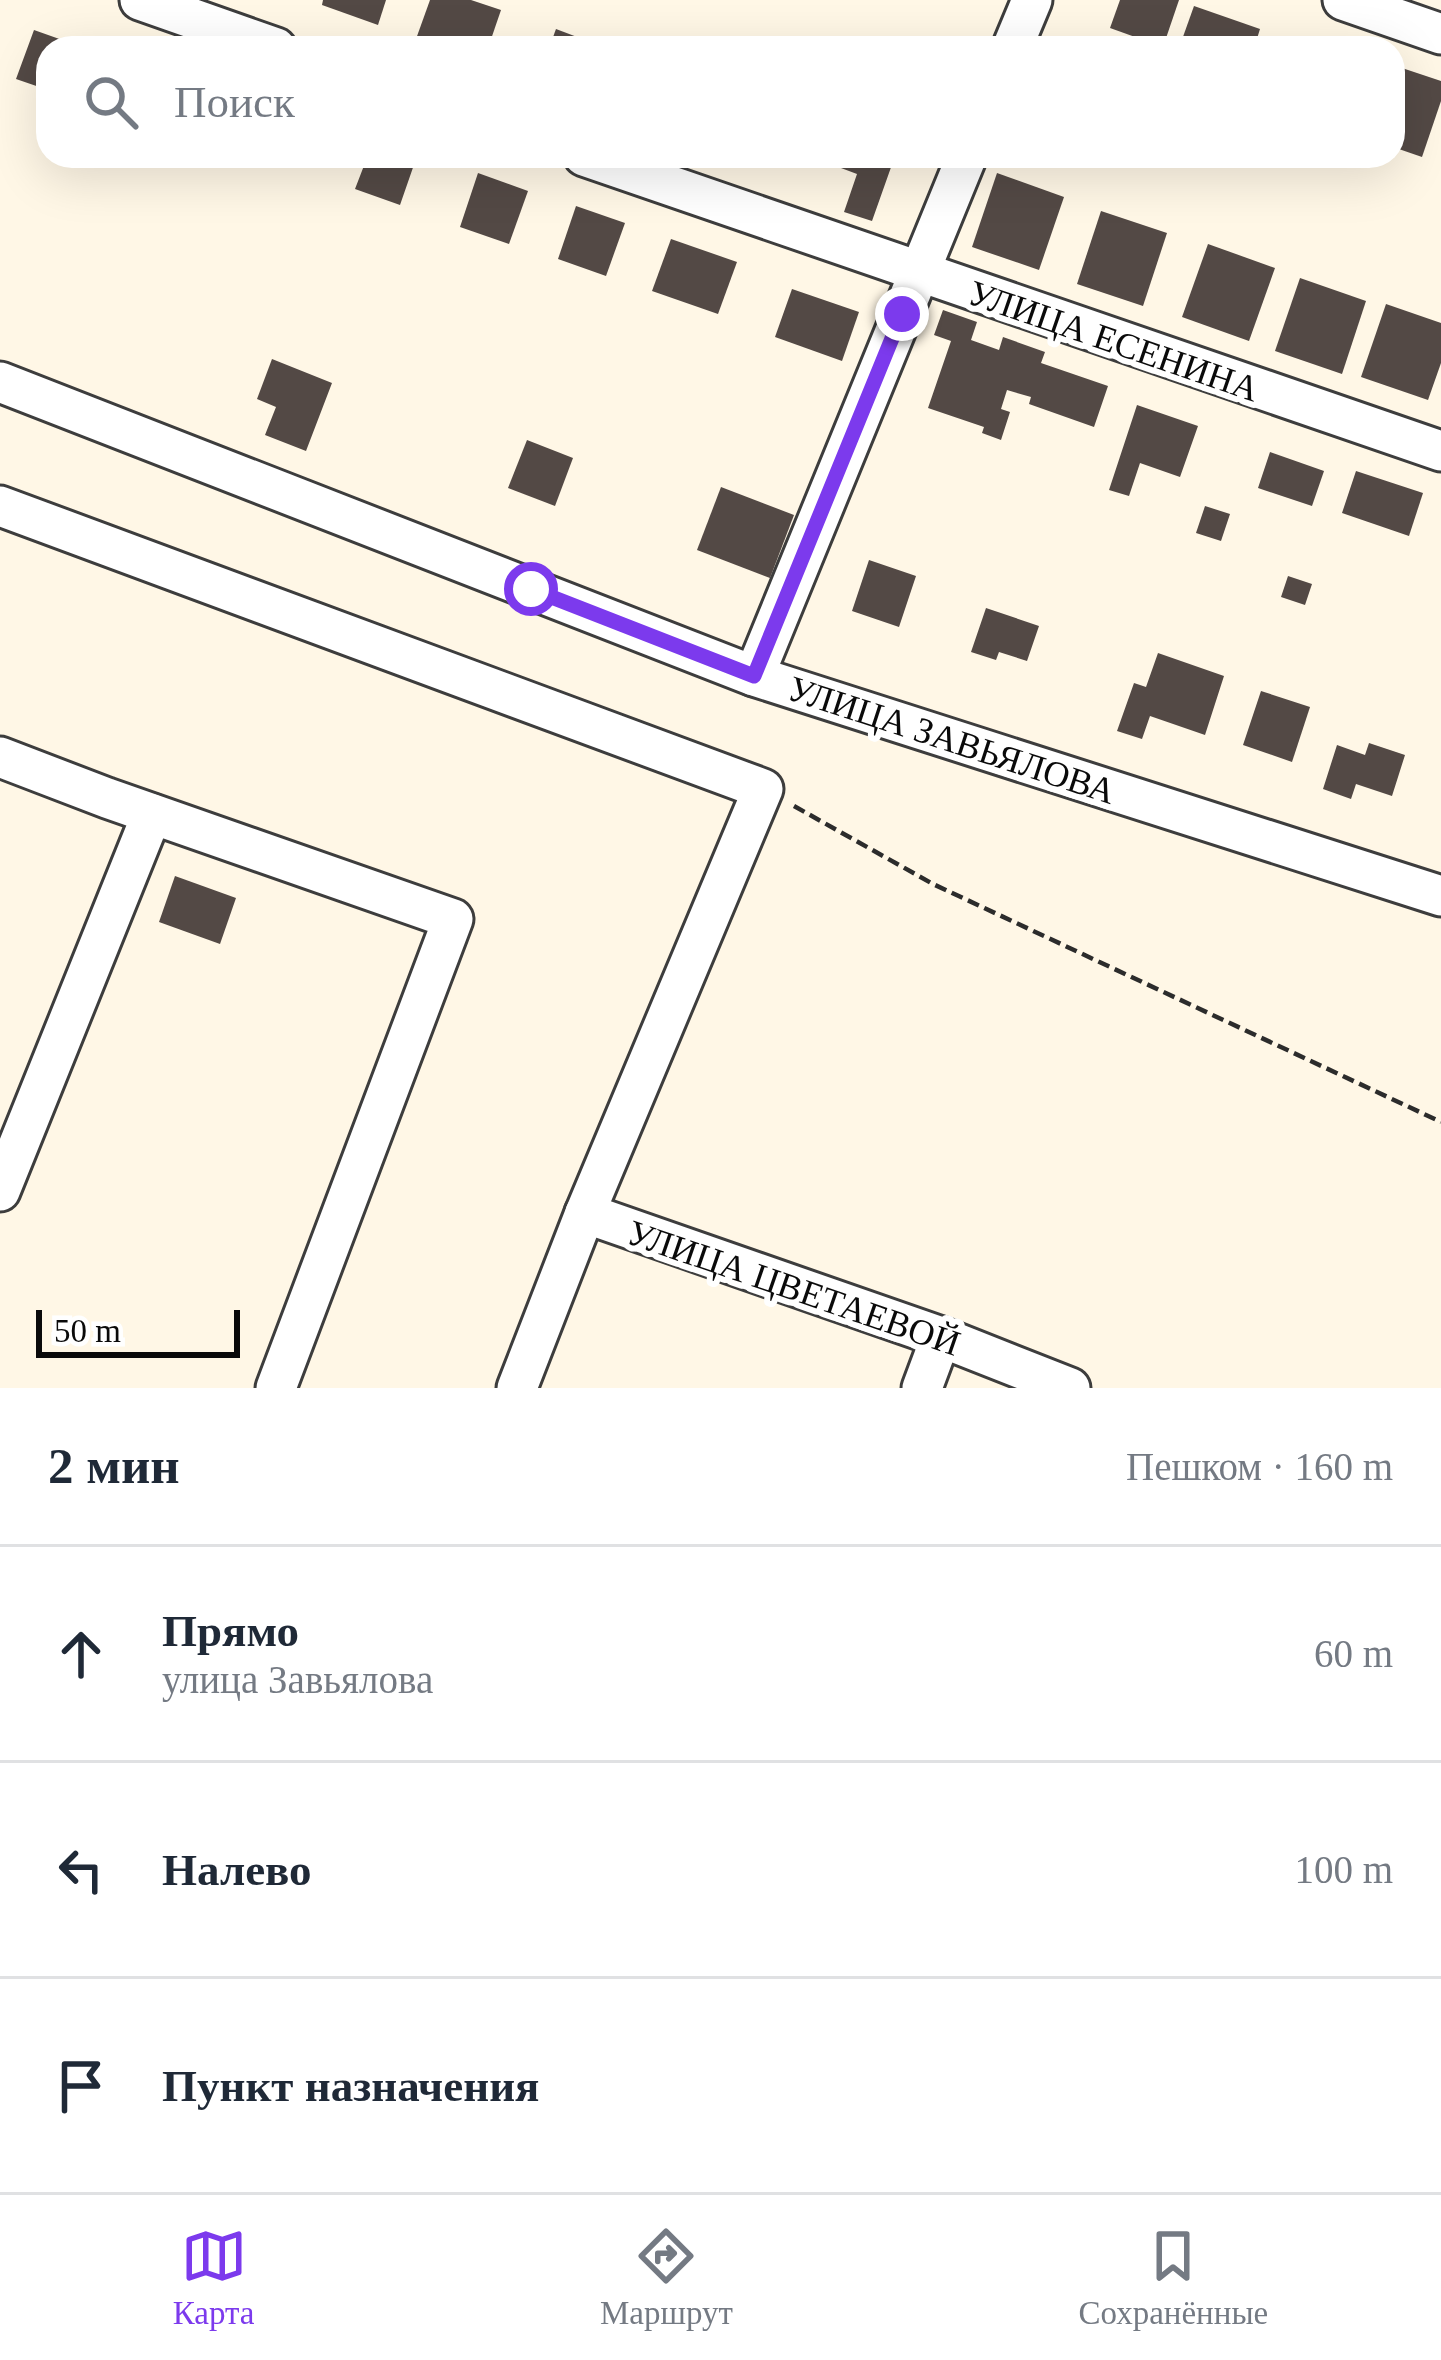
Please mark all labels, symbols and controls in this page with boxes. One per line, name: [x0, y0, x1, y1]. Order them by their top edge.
search box: [36, 36, 1405, 168]
icon: search: [78, 69, 144, 135]
text: Поиск: [174, 77, 295, 127]
street label: УЛИЦА ЕСЕНИНА: [963, 272, 1264, 409]
route end: [875, 287, 929, 341]
route start: [504, 562, 558, 616]
street label: УЛИЦА ЗАВЬЯЛОВА: [783, 668, 1120, 812]
street label: УЛИЦА ЦВЕТАЕВОЙ: [622, 1212, 965, 1364]
scale bar: [36, 1304, 240, 1357]
text: 50 m: [54, 1313, 121, 1349]
text: 2 мин: [48, 1438, 180, 1494]
text: Пешком · 160 m: [1126, 1445, 1393, 1488]
text: Прямо: [162, 1606, 299, 1656]
icon: ahead: [48, 1621, 114, 1687]
text: 60 m: [1314, 1632, 1393, 1675]
text: улица Завьялова: [162, 1658, 433, 1701]
icon: left: [48, 1837, 114, 1903]
text: Налево: [162, 1845, 312, 1895]
text: 100 m: [1294, 1848, 1393, 1891]
icon: arrive: [48, 2053, 114, 2119]
text: Пункт назначения: [162, 2061, 539, 2111]
tab: Карта: [173, 2223, 255, 2332]
tab: Маршрут: [600, 2223, 733, 2332]
tab: Сохранённые: [1078, 2223, 1268, 2332]

